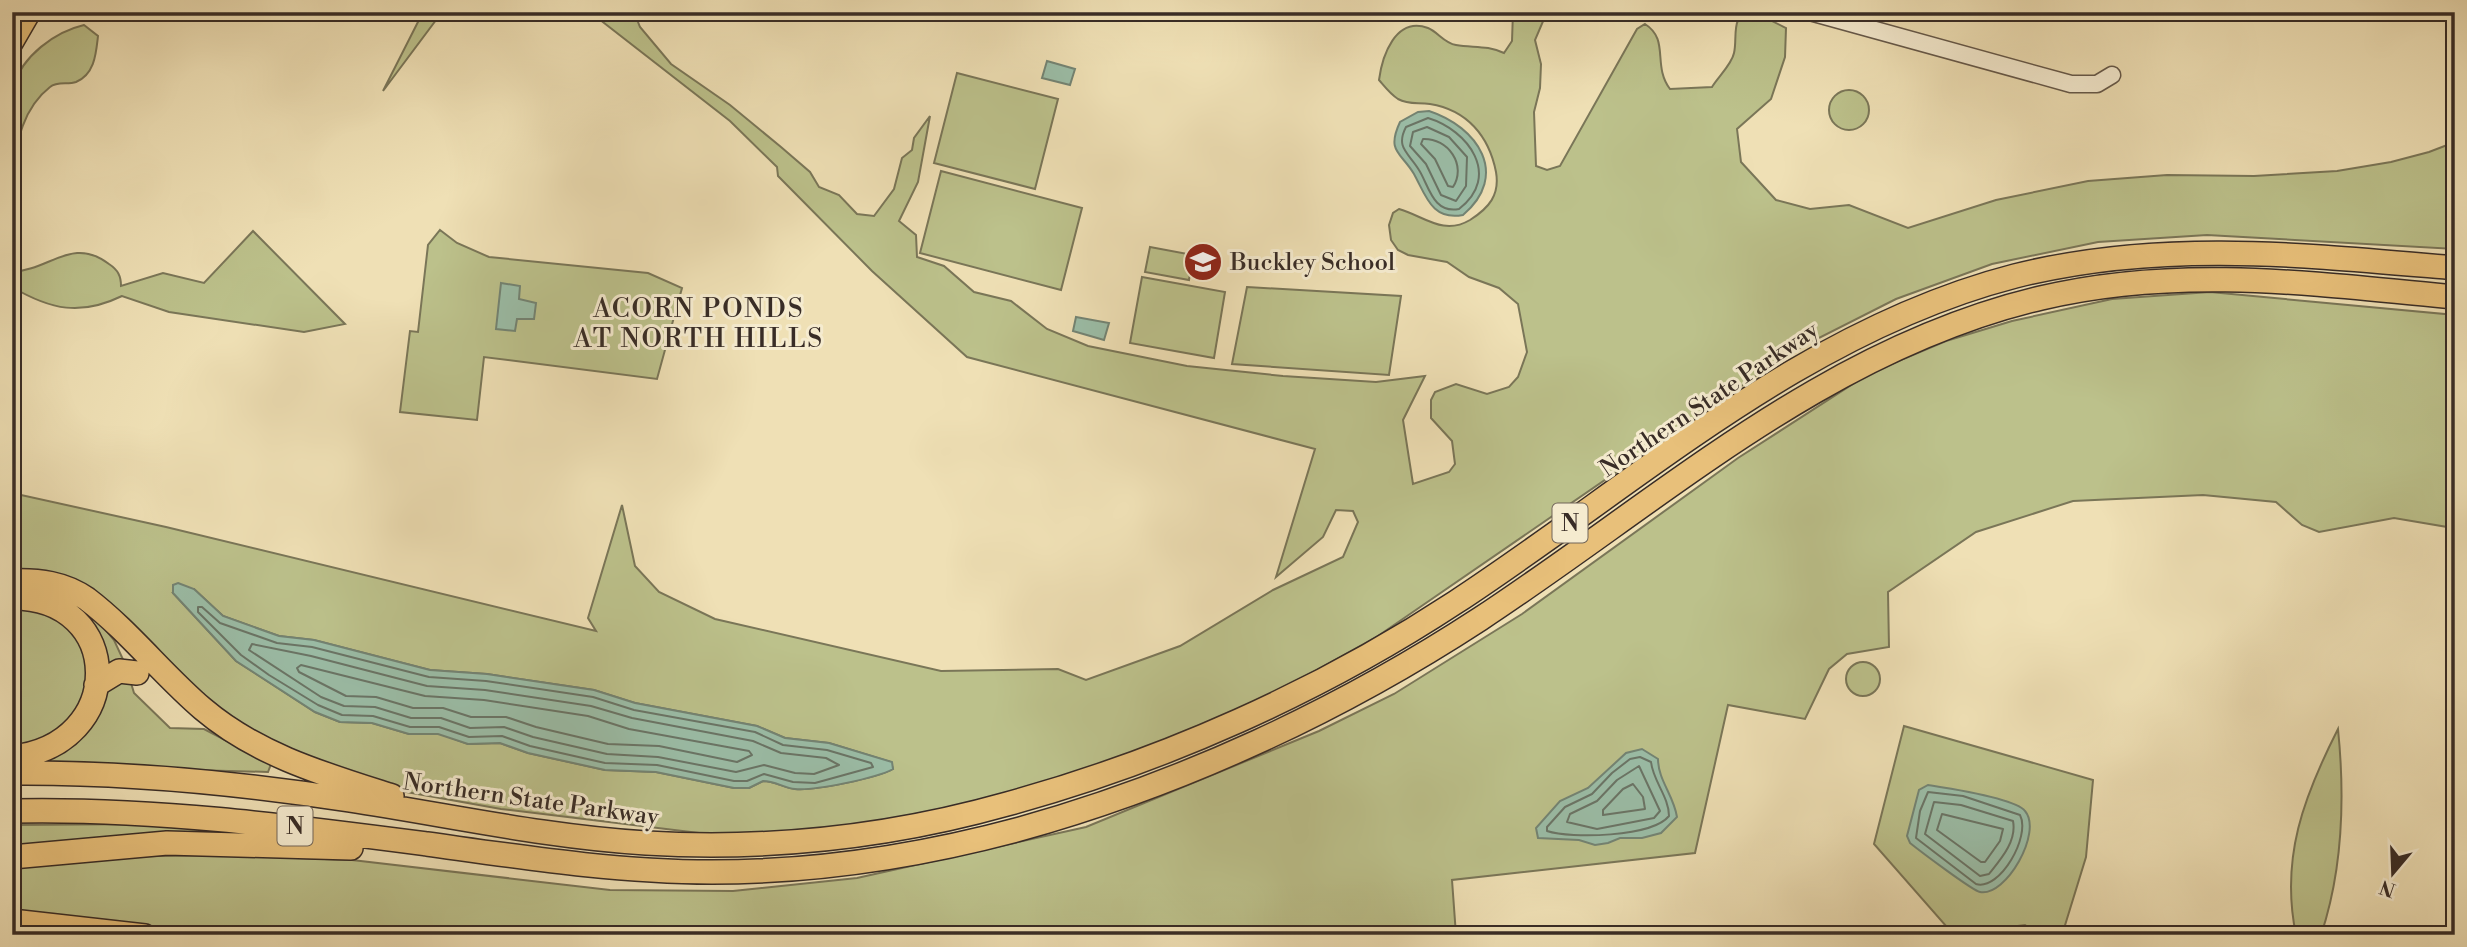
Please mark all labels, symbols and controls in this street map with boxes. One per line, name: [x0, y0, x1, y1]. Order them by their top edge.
school or university icon: Buckley School: [1182, 241, 1224, 283]
place label: Buckley School: [1229, 248, 1395, 278]
district label: ACORN PONDS AT NORTH HILLS: [573, 293, 824, 355]
street label: Northern State Parkway: [1594, 315, 1825, 484]
road number: N: [1552, 503, 1588, 542]
street label: Northern State Parkway: [401, 767, 661, 833]
road number: N: [278, 806, 312, 846]
north arrow: [2358, 838, 2428, 908]
text: N: [2377, 874, 2399, 902]

